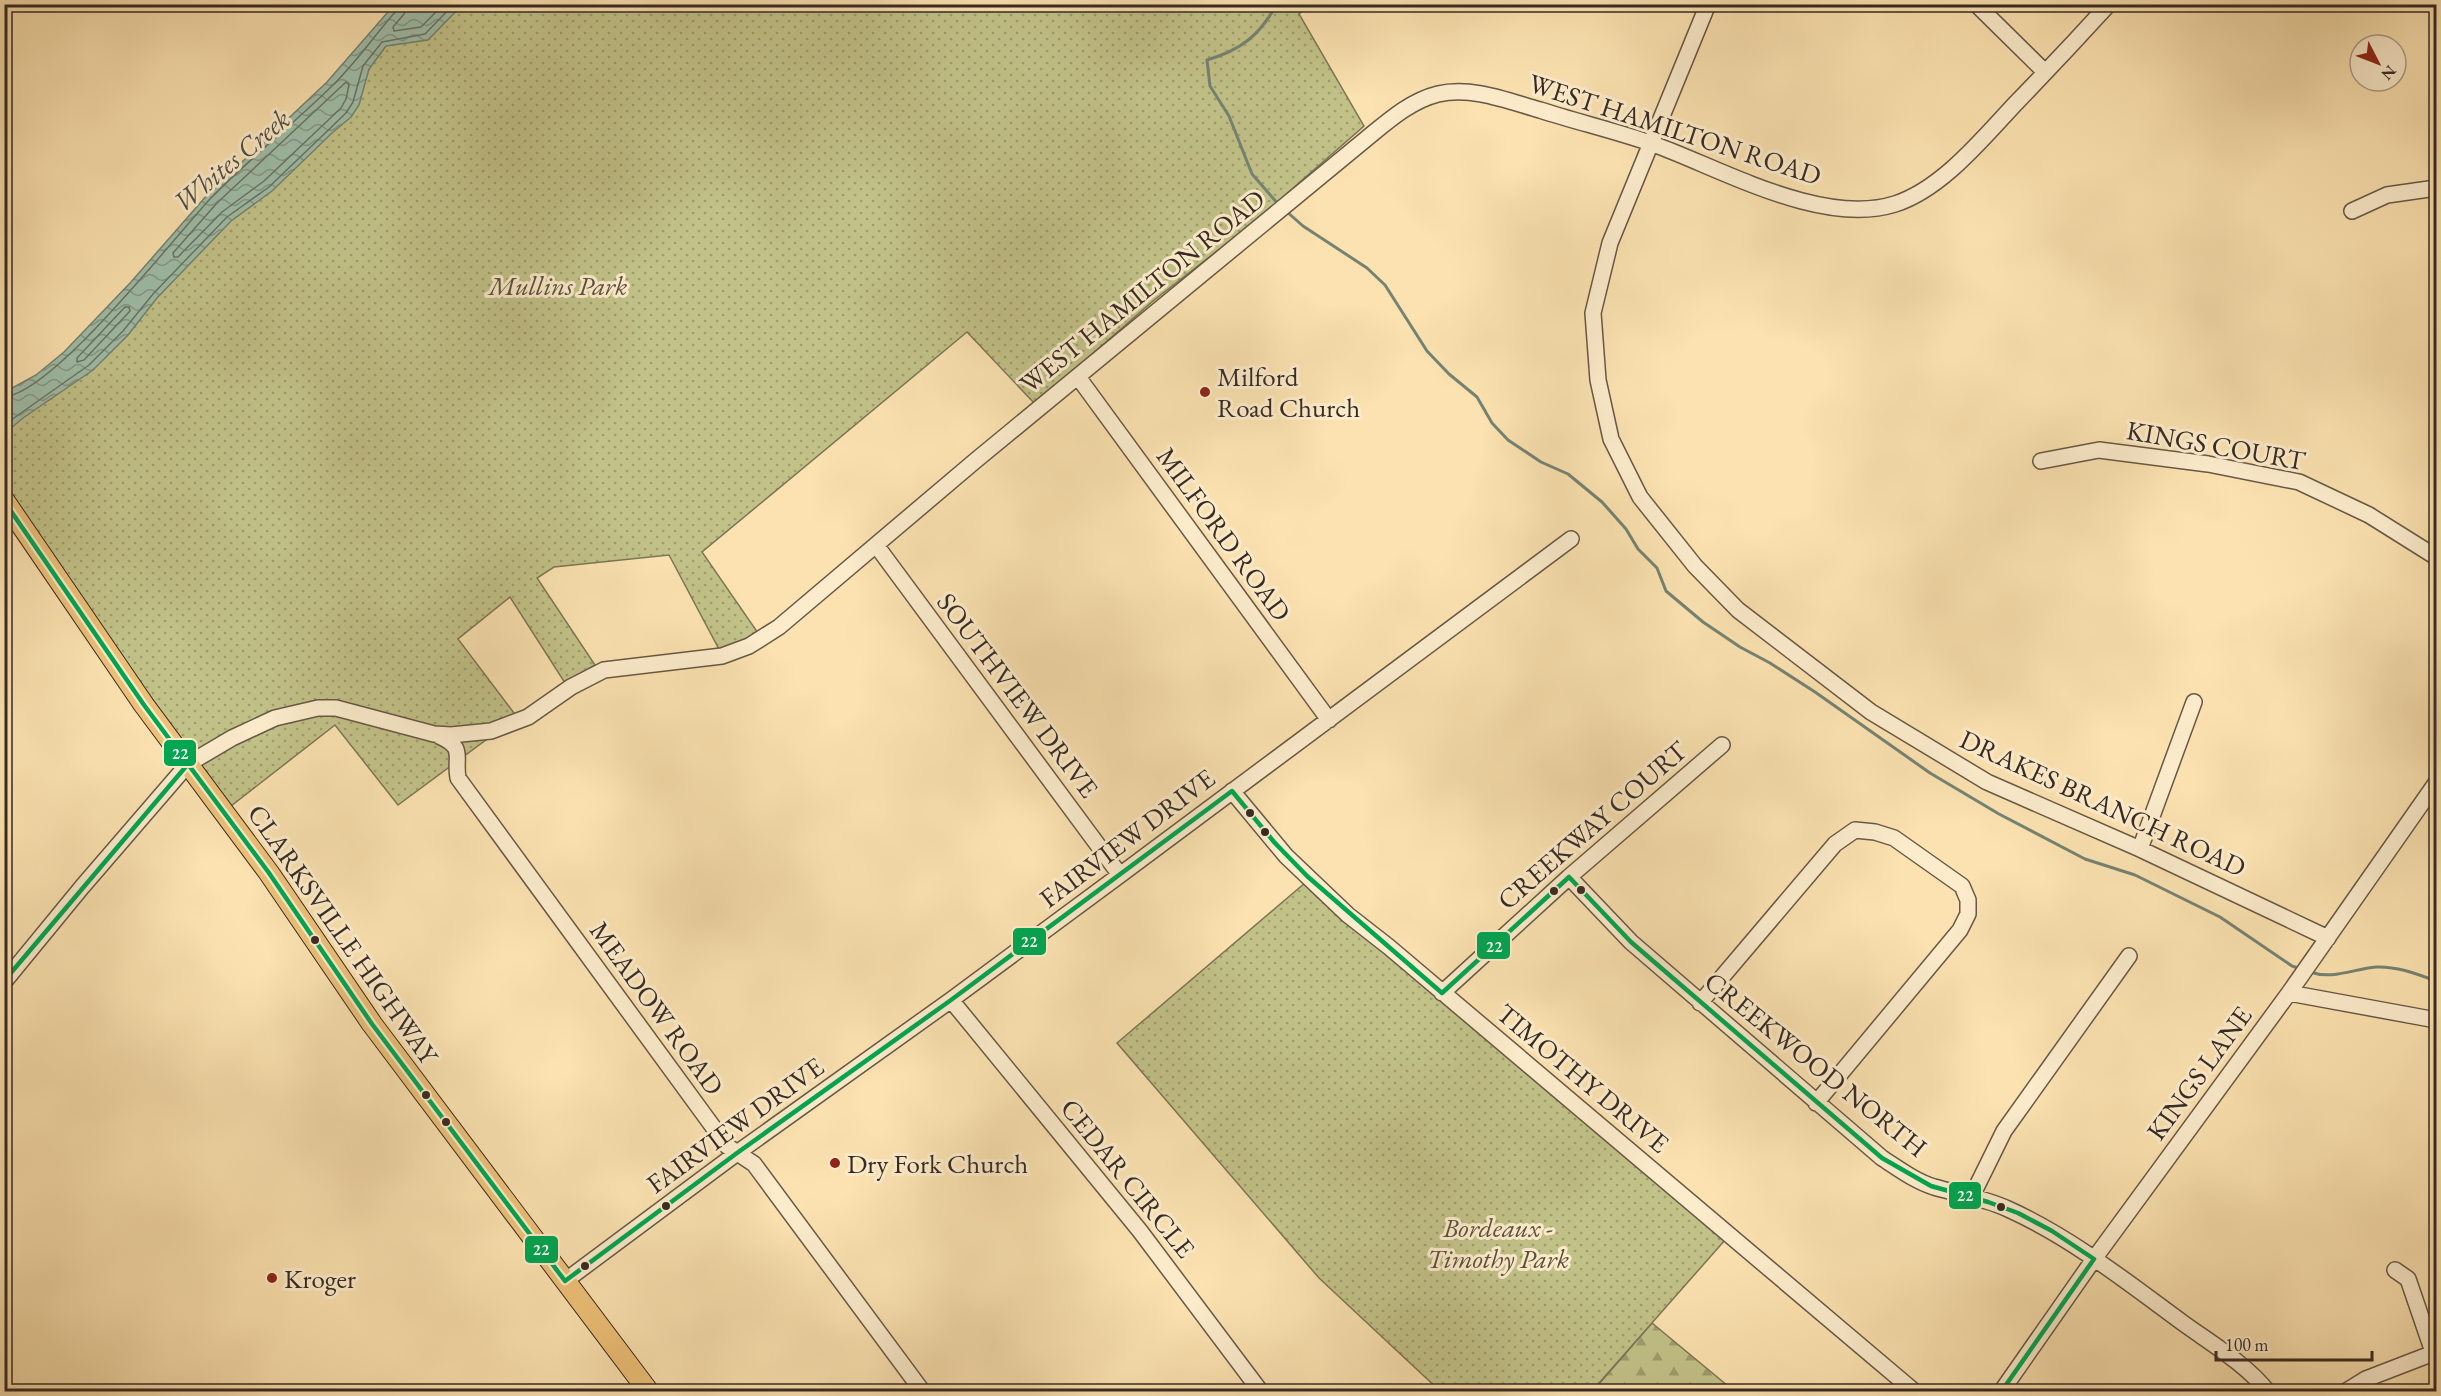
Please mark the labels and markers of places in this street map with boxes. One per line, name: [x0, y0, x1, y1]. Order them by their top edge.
place label: Milford Road Church: [1217, 359, 1360, 425]
marker: Milford Road Church: [1198, 385, 1212, 399]
unlabelled marker: [1244, 807, 1256, 819]
unlabelled marker: [1259, 826, 1271, 838]
unlabelled marker: [1575, 884, 1587, 896]
unlabelled marker: [1548, 885, 1560, 897]
unlabelled marker: [309, 934, 321, 946]
unlabelled marker: [420, 1089, 432, 1101]
unlabelled marker: [440, 1116, 452, 1128]
place label: Dry Fork Church: [847, 1146, 1028, 1181]
marker: Dry Fork Church: [828, 1156, 842, 1170]
unlabelled marker: [660, 1200, 672, 1212]
unlabelled marker: [1995, 1201, 2007, 1213]
unlabelled marker: [579, 1260, 591, 1272]
place label: Kroger: [284, 1261, 356, 1296]
marker: Kroger: [265, 1271, 279, 1285]

